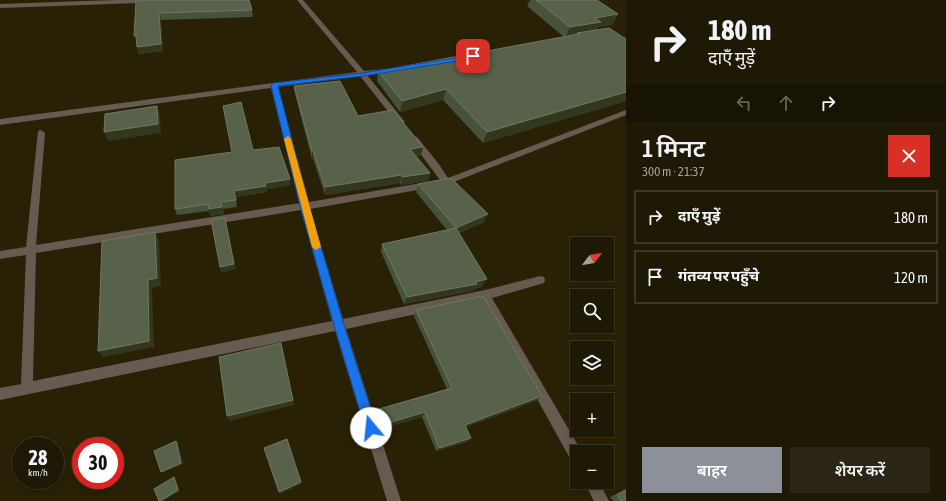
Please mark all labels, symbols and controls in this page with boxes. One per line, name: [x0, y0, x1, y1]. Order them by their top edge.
text: 180 m: [708, 14, 771, 46]
icon: right: [642, 16, 694, 68]
pin: [456, 39, 490, 73]
icon: arrive: [462, 45, 484, 67]
text: दाएँ मुड़ें: [708, 47, 755, 68]
icon: left: [733, 92, 755, 114]
icon: ahead: [775, 92, 797, 114]
icon: right: [817, 92, 839, 114]
text: 1 मिनट: [642, 135, 705, 162]
button: close: [888, 135, 930, 177]
text: 300 m · 21:37: [642, 164, 705, 179]
icon: right: [644, 206, 666, 228]
text: दाएँ मुड़ें: [678, 207, 720, 224]
text: 180 m: [894, 209, 928, 226]
north arrow: [570, 237, 614, 281]
map controls: [570, 237, 614, 489]
icon: arrive: [644, 266, 666, 288]
text: गंतव्य पर पहुँचे: [678, 267, 759, 284]
text: 120 m: [894, 269, 928, 286]
button: search: [570, 289, 614, 333]
button: layers: [570, 341, 614, 385]
button: +: [570, 393, 614, 437]
position arrow: [350, 407, 392, 449]
speed limit sign: 30: [72, 437, 124, 489]
button: −: [570, 445, 614, 489]
text: 28: [29, 446, 47, 469]
button: बाहर: [642, 447, 782, 493]
button: शेयर करें: [790, 447, 930, 493]
text: km/h: [28, 467, 48, 478]

